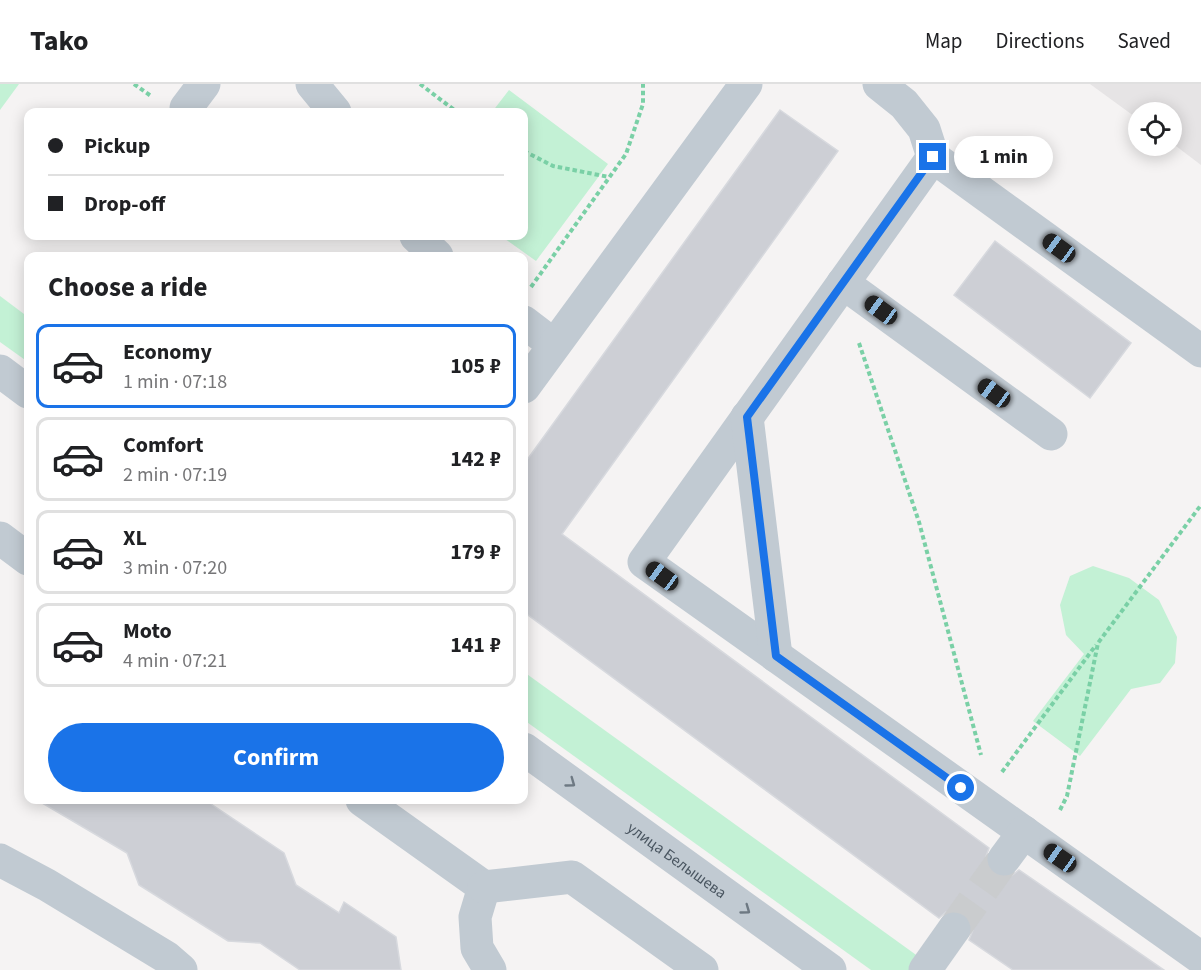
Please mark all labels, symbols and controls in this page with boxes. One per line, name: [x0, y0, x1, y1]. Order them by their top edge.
text: Tako: [30, 21, 89, 61]
text: Map: [925, 26, 963, 56]
text: Directions: [996, 26, 1084, 56]
text: Saved: [1117, 26, 1171, 56]
map controls: [1128, 102, 1182, 156]
button: locate: [1128, 102, 1182, 156]
text: Pickup: [84, 130, 150, 162]
callout: 1 min: [954, 136, 1053, 178]
route end: [919, 143, 946, 170]
text: 1 min: [979, 143, 1028, 171]
text: Drop-off: [84, 188, 165, 220]
car: [1039, 230, 1079, 266]
text: Choose a ride: [48, 268, 208, 307]
car: [861, 292, 901, 328]
text: Economy: [123, 336, 212, 368]
icon: car: [51, 339, 105, 393]
text: 105 ₽: [450, 350, 501, 382]
text: 1 min · 07:18: [123, 368, 227, 396]
car: [974, 375, 1014, 411]
text: Comfort: [123, 429, 204, 461]
icon: car: [51, 432, 105, 486]
text: 142 ₽: [450, 443, 501, 475]
text: 2 min · 07:19: [123, 461, 227, 489]
text: XL: [123, 522, 147, 554]
icon: car: [51, 525, 105, 579]
text: 179 ₽: [450, 536, 501, 568]
text: 3 min · 07:20: [123, 554, 227, 582]
car: [642, 558, 682, 594]
text: Moto: [123, 615, 172, 647]
icon: car: [51, 618, 105, 672]
text: 141 ₽: [450, 629, 501, 661]
text: 4 min · 07:21: [123, 647, 227, 675]
button: Confirm: [48, 723, 504, 792]
route start: [947, 774, 974, 801]
one-way arrow: [564, 776, 575, 787]
street label: улица Белышева: [622, 817, 731, 904]
car: [1040, 840, 1080, 876]
one-way arrow: [740, 902, 751, 913]

